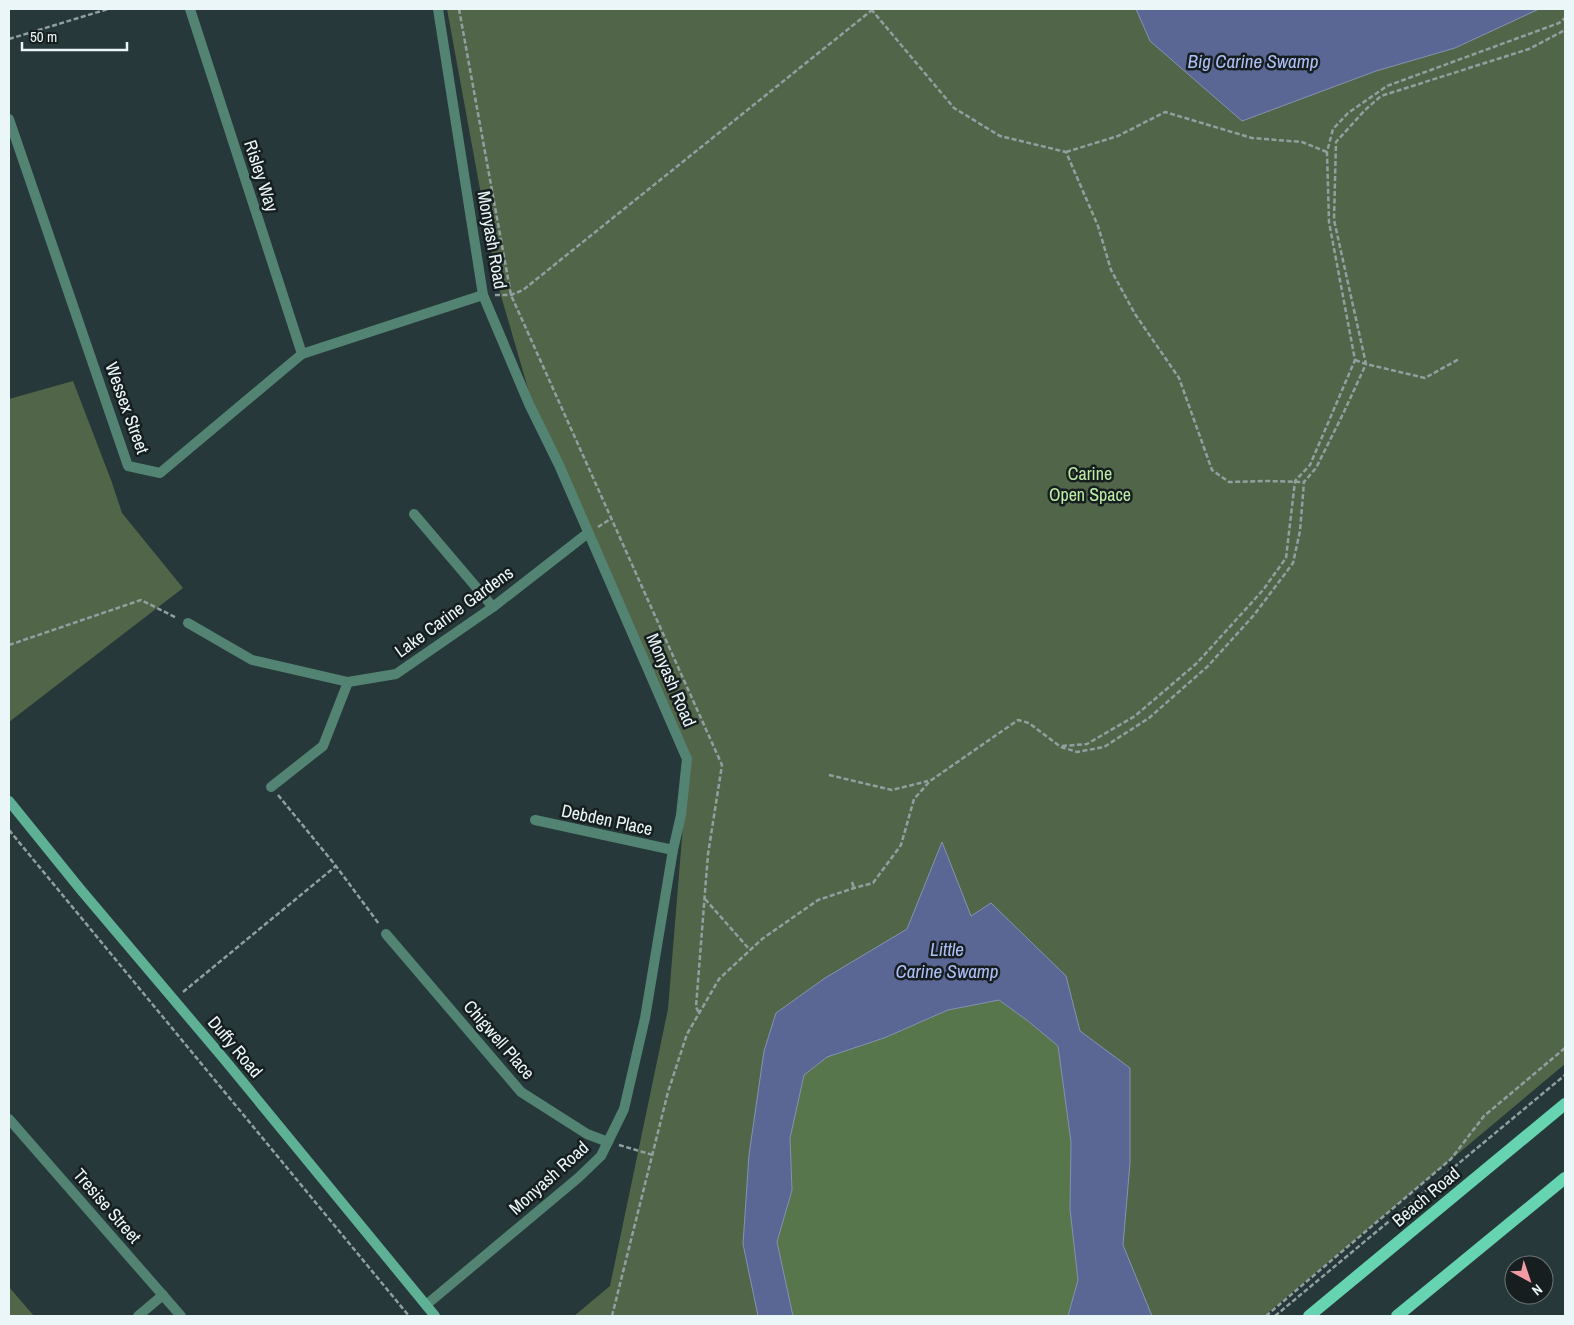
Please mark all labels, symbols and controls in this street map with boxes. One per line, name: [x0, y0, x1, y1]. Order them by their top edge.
scale bar: [22, 20, 128, 52]
text: 50 m: [30, 26, 57, 47]
water label: Big Carine Swamp: [1188, 48, 1319, 74]
street label: Risley Way: [238, 137, 285, 216]
street label: Monyash Road: [472, 189, 513, 291]
street label: Wessex Street: [99, 359, 156, 457]
park label: Carine Open Space: [1049, 461, 1131, 507]
street label: Lake Carine Gardens: [389, 560, 518, 663]
street label: Monyash Road: [641, 629, 702, 730]
street label: Debden Place: [559, 798, 655, 841]
water label: Little Carine Swamp: [895, 936, 999, 984]
street label: Chigwell Place: [458, 995, 541, 1085]
street label: Duffy Road: [202, 1010, 269, 1083]
street label: Monyash Road: [503, 1135, 594, 1220]
street label: Beach Road: [1387, 1161, 1465, 1232]
street label: Tresise Street: [68, 1163, 147, 1249]
north arrow: [1504, 1255, 1554, 1305]
text: N: [1528, 1280, 1546, 1300]

